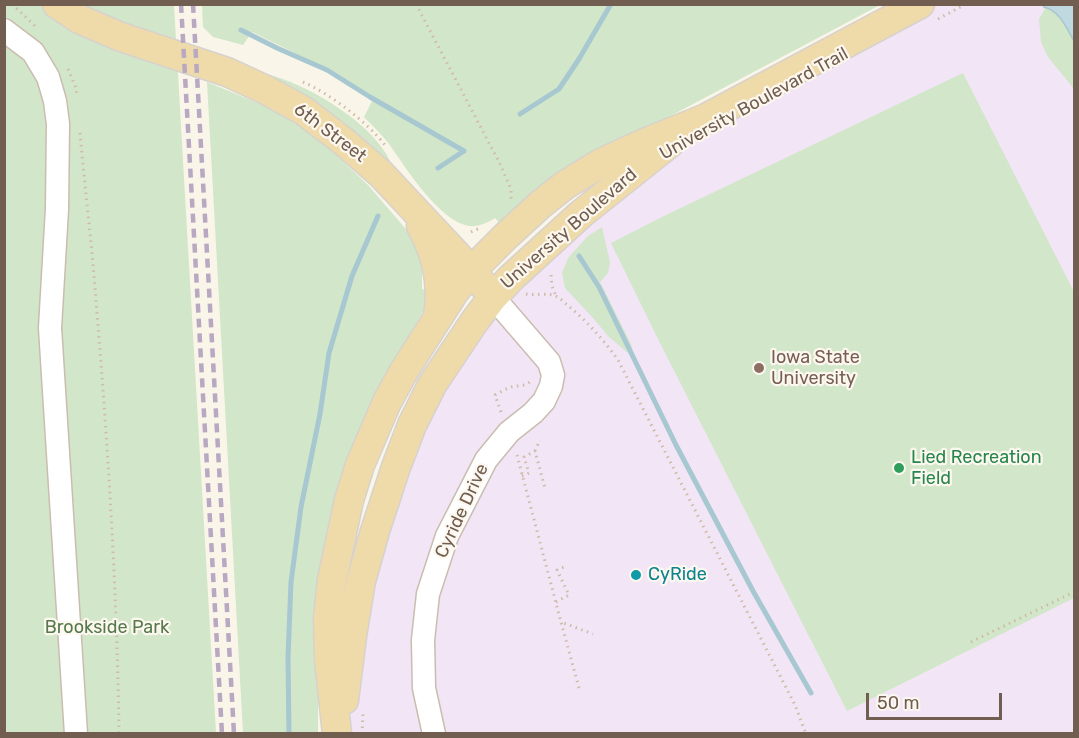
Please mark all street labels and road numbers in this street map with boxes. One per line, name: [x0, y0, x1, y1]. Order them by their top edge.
street label: University Boulevard Trail: [656, 43, 852, 165]
street label: 6th Street: [289, 99, 371, 167]
street label: University Boulevard: [496, 164, 642, 294]
street label: Cyride Drive: [431, 460, 493, 562]

